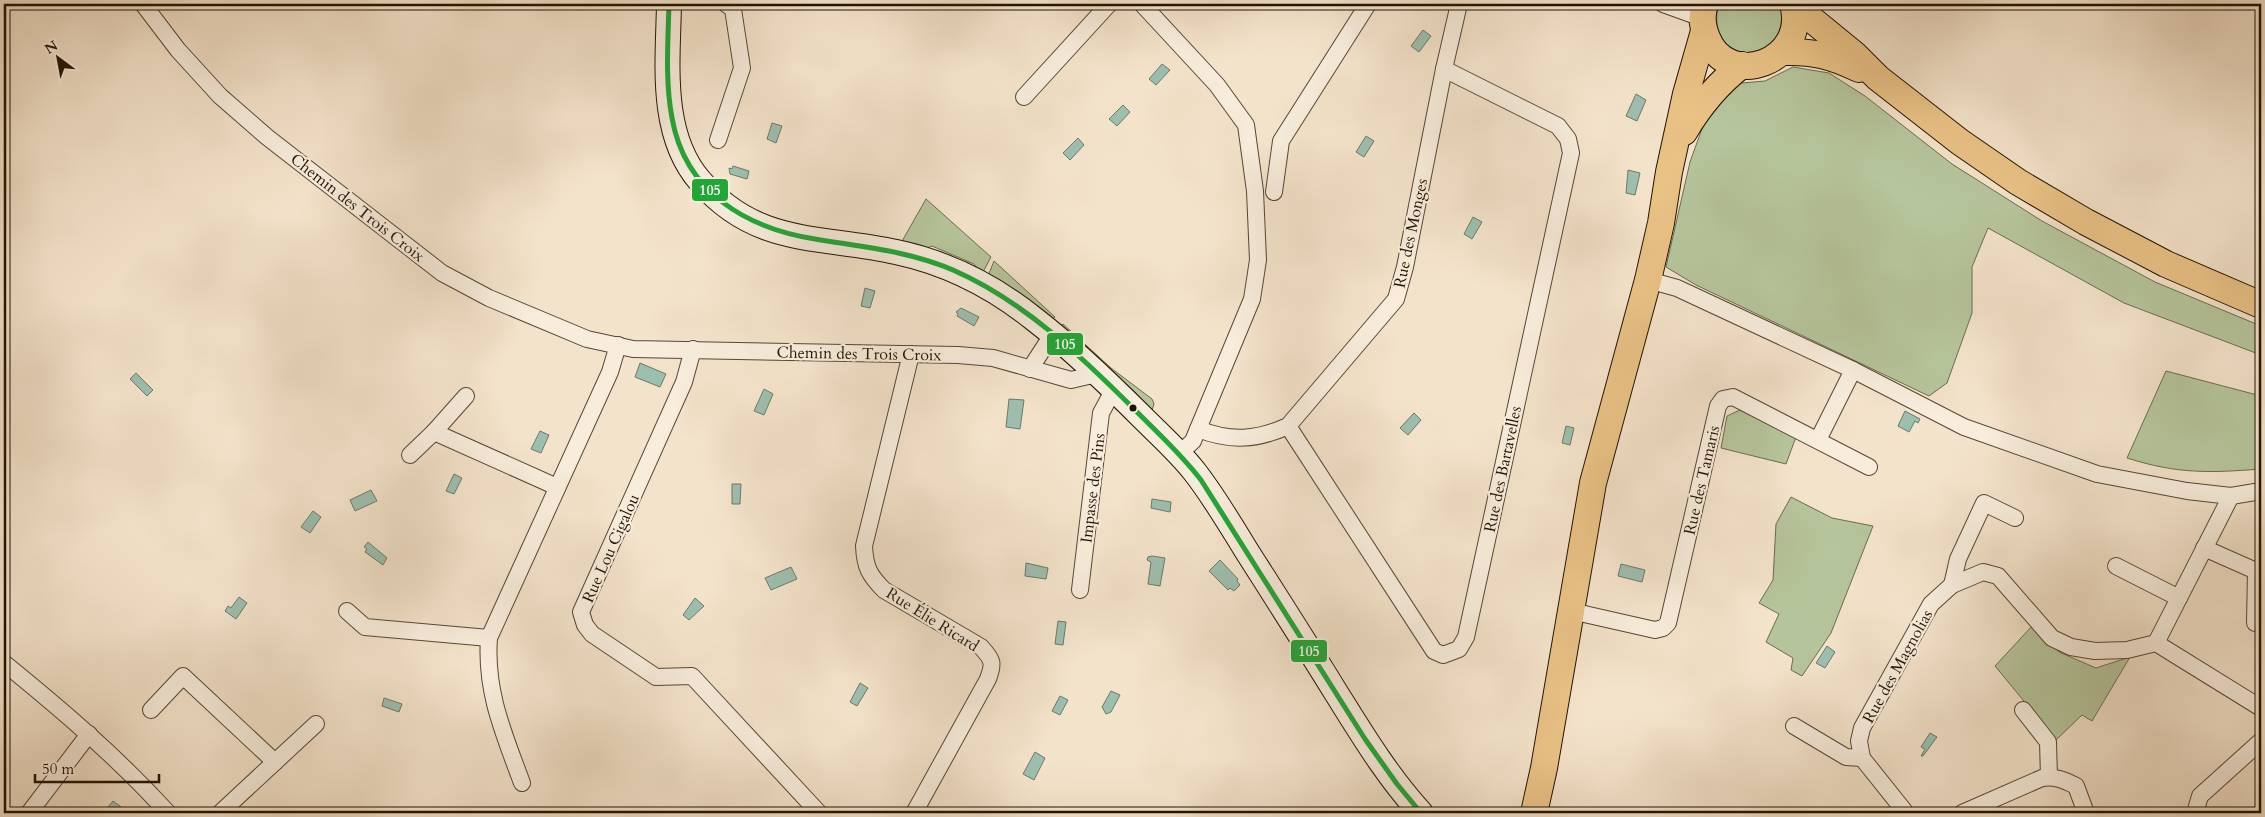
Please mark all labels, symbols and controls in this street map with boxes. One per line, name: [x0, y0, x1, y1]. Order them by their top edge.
north arrow: [32, 32, 82, 82]
text: N: [41, 36, 62, 59]
street label: Chemin des Trois Croix: [286, 148, 429, 267]
street label: Rue des Monges: [1389, 177, 1433, 290]
line badge: 105: [691, 178, 729, 202]
text: 105: [699, 181, 721, 200]
line badge: 105: [1046, 332, 1084, 356]
text: 105: [1054, 335, 1076, 354]
street label: Chemin des Trois Croix: [776, 342, 942, 366]
unlabelled marker: [1128, 403, 1138, 413]
street label: Rue des Bartavelles: [1479, 404, 1527, 534]
street label: Rue des Tamaris: [1679, 423, 1725, 537]
street label: Impasse des Pins: [1075, 432, 1111, 544]
street label: Rue Lou Cigalou: [577, 490, 645, 606]
street label: Rue Élie Ricard: [882, 583, 983, 657]
street label: Rue des Magnolias: [1858, 606, 1938, 727]
line badge: 105: [1290, 639, 1328, 663]
text: 105: [1298, 642, 1320, 661]
scale bar: [35, 752, 159, 784]
text: 50 m: [42, 759, 74, 779]

